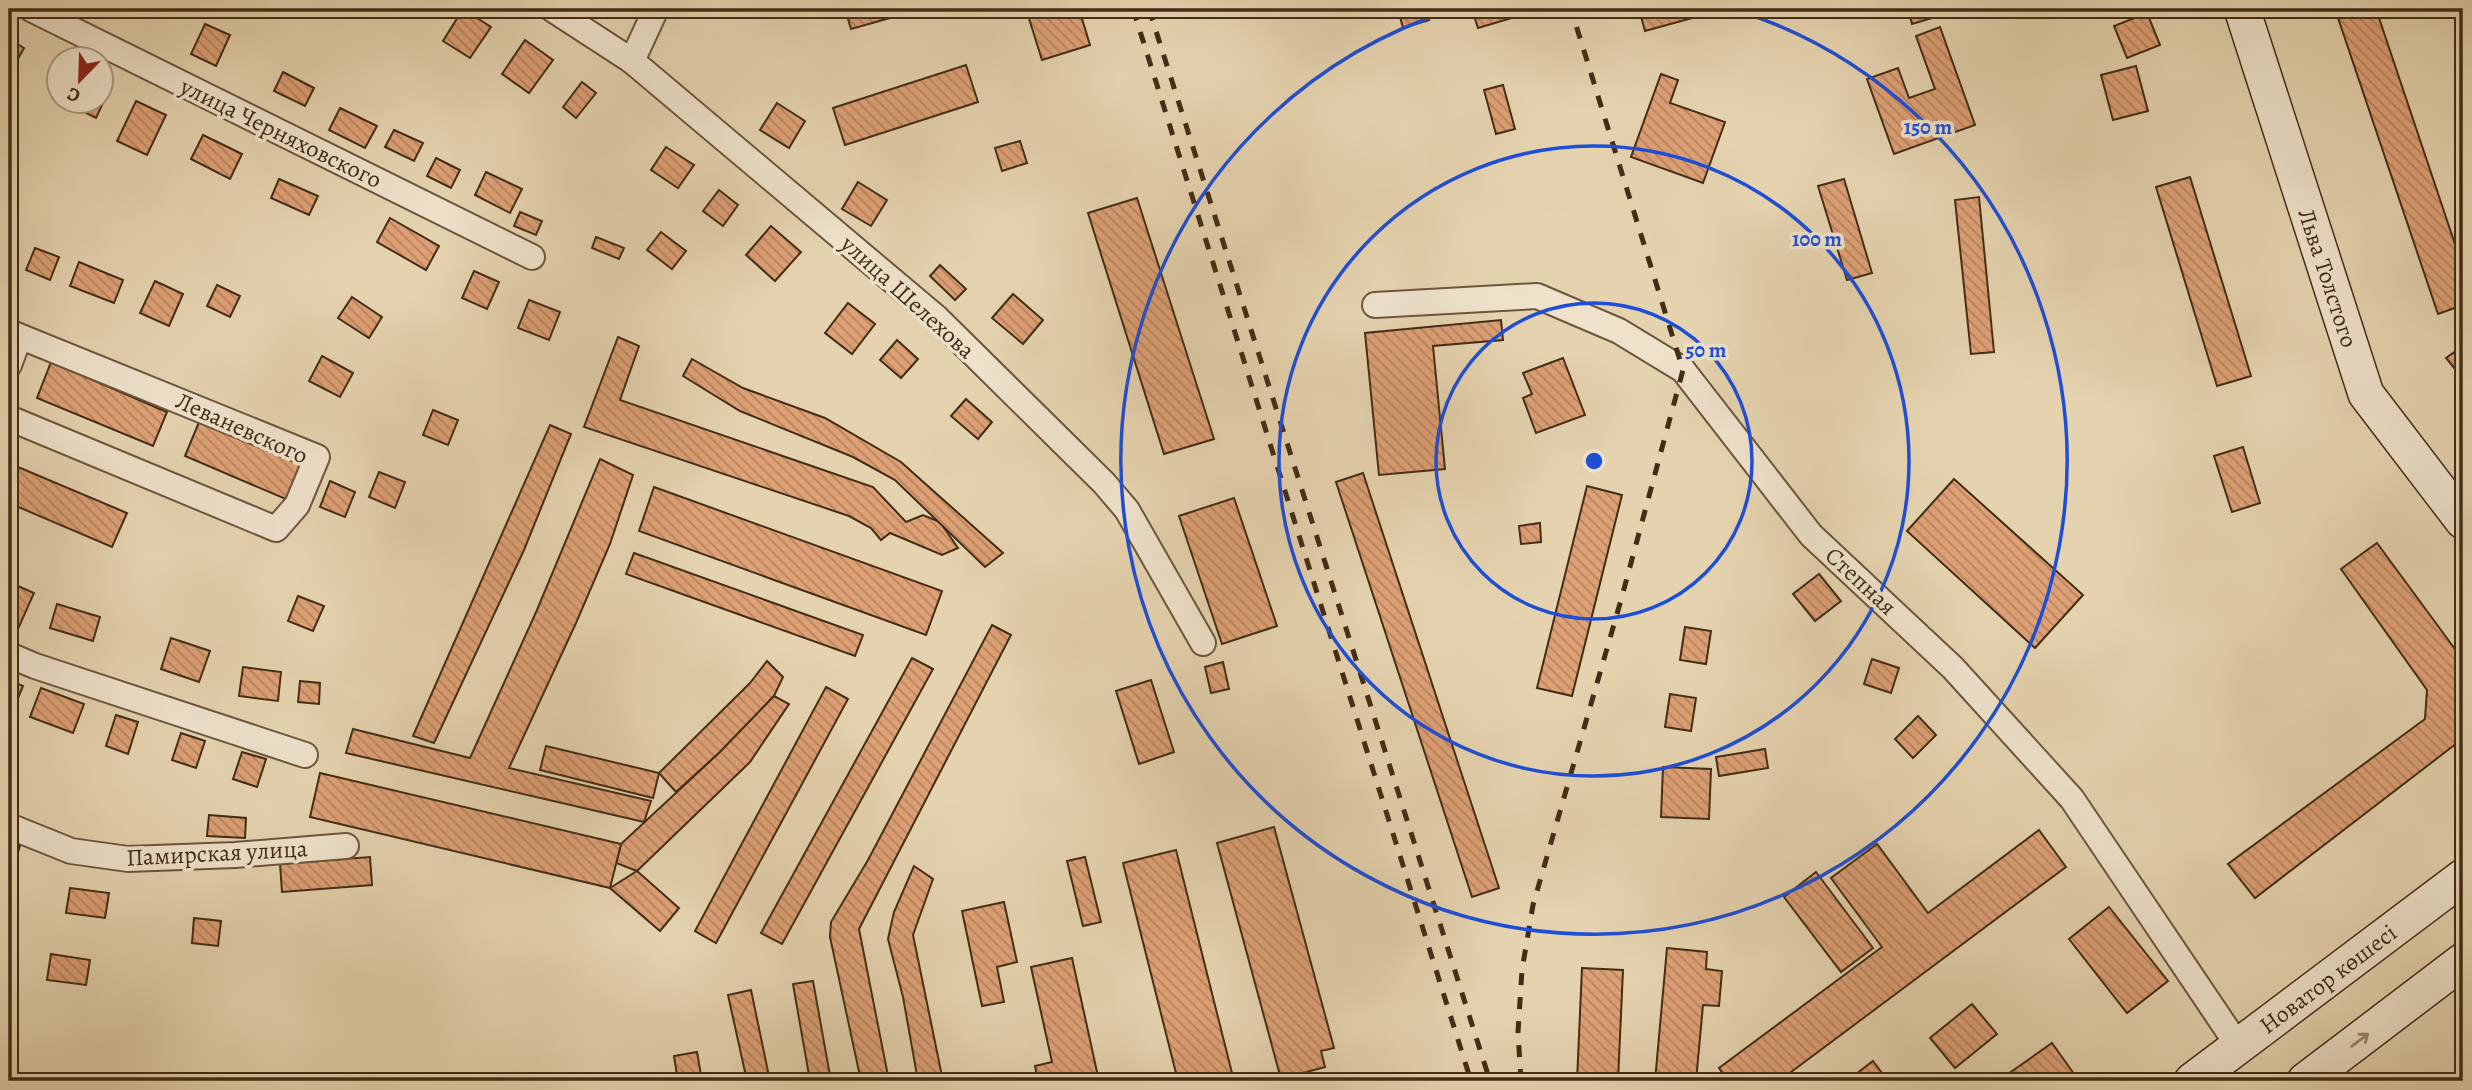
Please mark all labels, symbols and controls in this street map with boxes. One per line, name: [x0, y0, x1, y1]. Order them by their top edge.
north arrow: [46, 46, 116, 116]
street label: улица Черняховского: [174, 70, 387, 196]
text: С: [63, 80, 84, 109]
text: 150 m: [1904, 113, 1953, 141]
street label: Льва Толстого: [2291, 204, 2365, 352]
text: 100 m: [1792, 225, 1842, 253]
street label: улица Шелехова: [833, 227, 982, 366]
text: 50 m: [1686, 336, 1727, 364]
street label: Леваневского: [171, 385, 313, 471]
centre of rings: [1582, 449, 1606, 473]
street label: Степная: [1818, 540, 1904, 622]
street label: Памирская улица: [126, 832, 308, 874]
street label: Новатор көшесі: [2253, 917, 2403, 1041]
one-way arrow: [2350, 1033, 2369, 1048]

